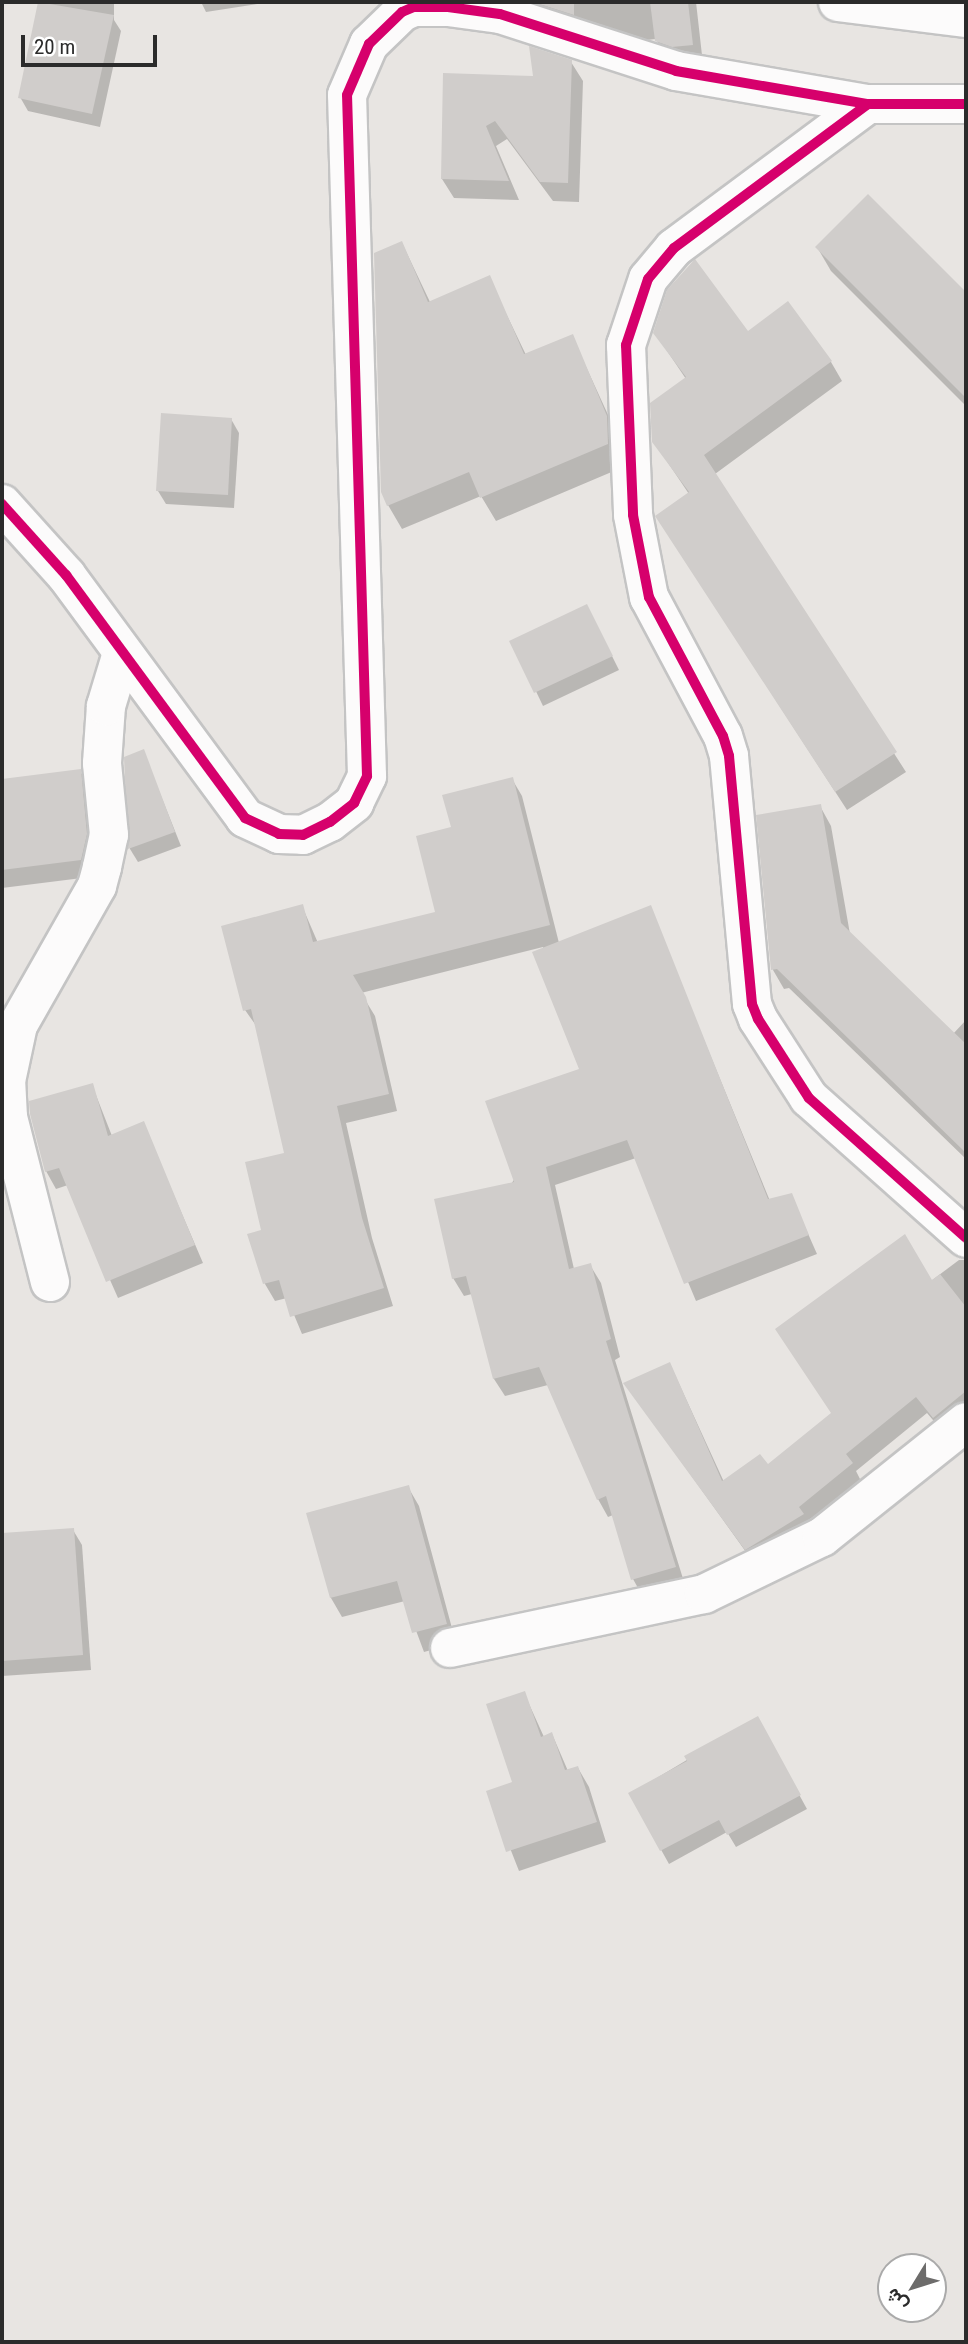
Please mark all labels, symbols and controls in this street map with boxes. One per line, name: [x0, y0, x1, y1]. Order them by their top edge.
scale bar: [24, 21, 161, 65]
text: 20 m: [34, 35, 75, 59]
north arrow: [877, 2253, 947, 2323]
text: ش: [881, 2284, 913, 2316]

